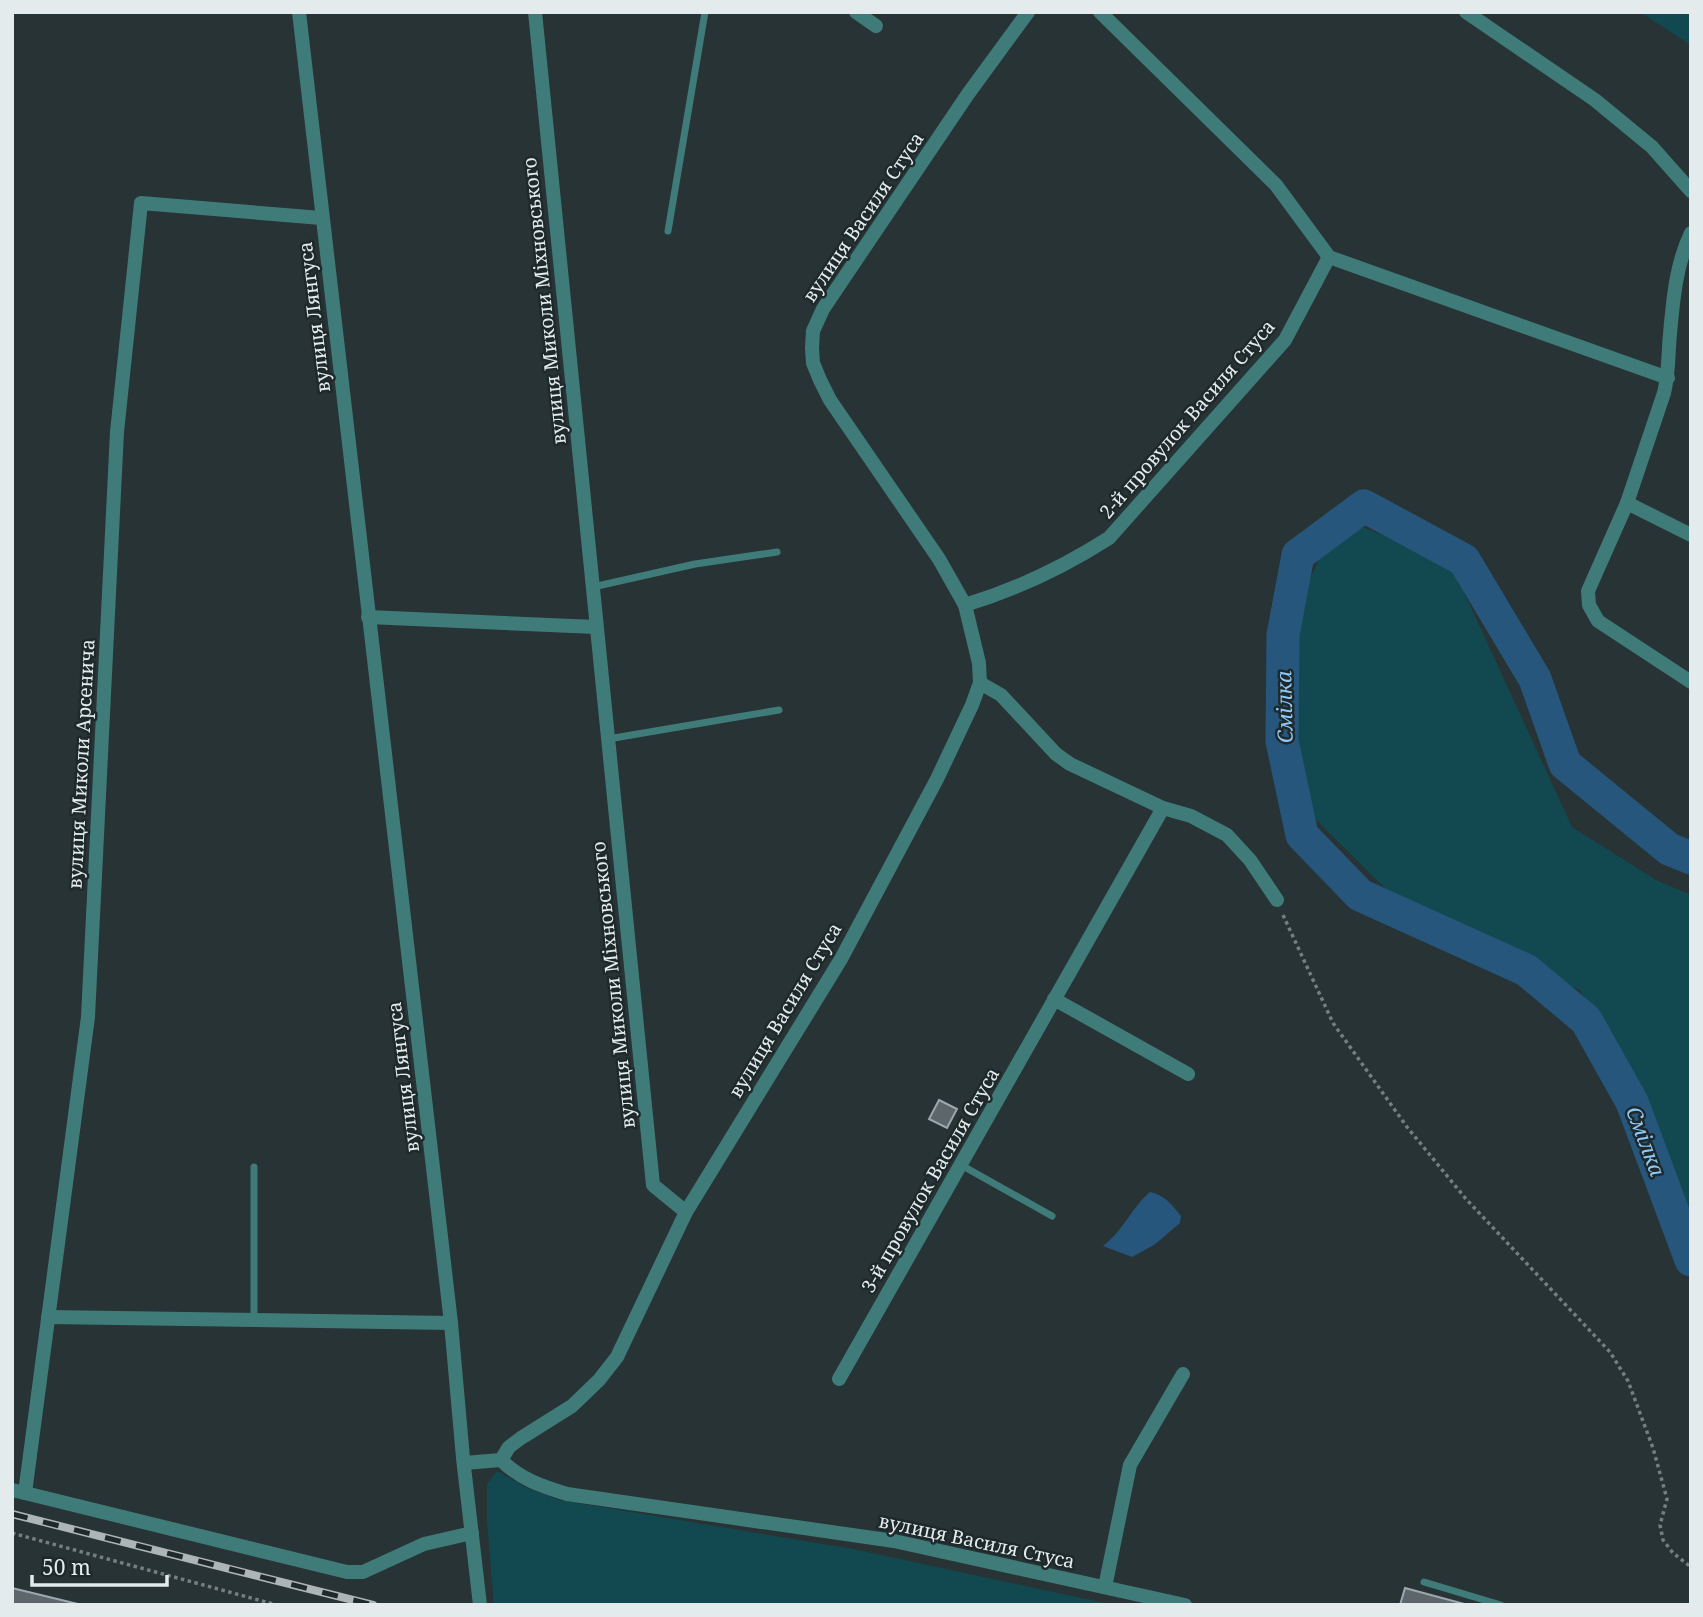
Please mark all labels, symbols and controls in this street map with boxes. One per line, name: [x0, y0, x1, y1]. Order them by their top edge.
street label: вулиця Василя Стуса: [796, 127, 930, 307]
street label: вулиця Миколи Міхновського: [516, 156, 572, 446]
street label: вулиця Лянгуса: [292, 240, 336, 394]
street label: 2-й провулок Василя Стуса: [1093, 314, 1281, 524]
street label: вулиця Миколи Арсенича: [61, 638, 101, 890]
water label: Смілка: [1269, 670, 1299, 744]
street label: вулиця Миколи Міхновського: [585, 840, 641, 1130]
street label: вулиця Василя Стуса: [722, 918, 848, 1102]
street label: вулиця Лянгуса: [381, 1000, 425, 1154]
street label: 3-й провулок Василя Стуса: [855, 1063, 1005, 1297]
water label: Смілка: [1620, 1102, 1672, 1180]
street label: вулиця Василя Стуса: [877, 1508, 1077, 1574]
scale bar: [32, 1544, 166, 1588]
text: 50 m: [42, 1553, 91, 1581]

